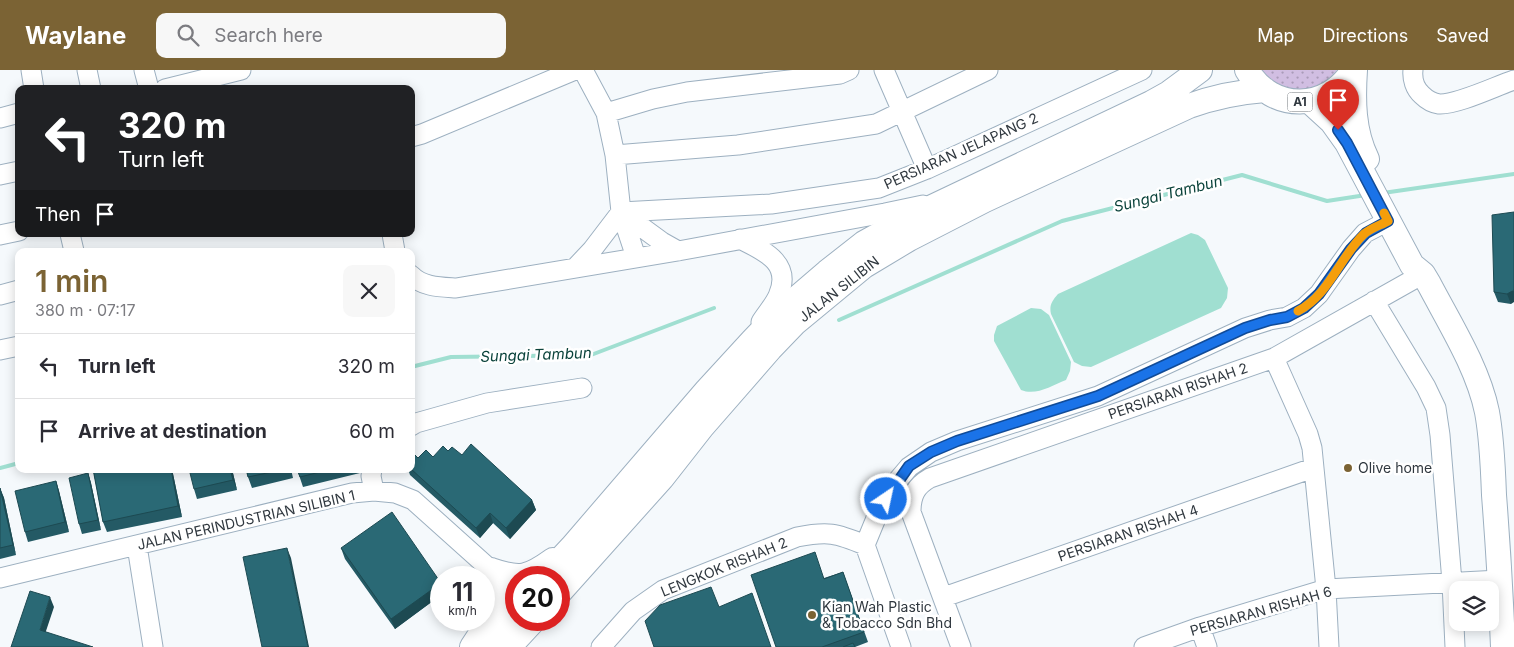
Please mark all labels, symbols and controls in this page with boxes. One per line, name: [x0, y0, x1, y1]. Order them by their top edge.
search box: [156, 13, 506, 58]
text: Waylane: [25, 21, 126, 50]
icon: search: [174, 21, 202, 49]
text: Search here: [214, 24, 323, 47]
text: Map: [1257, 25, 1295, 46]
text: Directions: [1323, 25, 1408, 46]
text: Saved: [1436, 25, 1489, 46]
pin: [1317, 79, 1359, 130]
icon: arrive: [1324, 86, 1352, 114]
road number: A1: [1288, 92, 1312, 112]
text: 320 m: [118, 104, 226, 146]
icon: left: [35, 105, 100, 170]
street label: PERSIARAN JELAPANG 2: [881, 109, 1041, 192]
text: Turn left: [118, 146, 204, 172]
water label: Sungai Tambun: [1112, 171, 1224, 216]
icon: arrive: [91, 200, 119, 228]
text: Then: [35, 203, 81, 226]
street label: JALAN SILIBIN: [795, 252, 882, 325]
text: 1 min: [35, 263, 108, 299]
button: close: [343, 265, 395, 317]
text: 380 m · 07:17: [35, 300, 135, 320]
water label: Sungai Tambun: [480, 343, 592, 366]
icon: left: [35, 352, 63, 380]
text: Turn left: [78, 355, 156, 378]
text: 320 m: [338, 355, 395, 378]
street label: PERSIARAN RISHAH 2: [1106, 359, 1250, 422]
icon: arrive: [35, 417, 63, 445]
text: Arrive at destination: [78, 420, 267, 443]
text: 60 m: [349, 420, 395, 443]
place label: Olive home: [1358, 459, 1432, 476]
marker: Olive home: [1342, 462, 1354, 474]
position arrow: [859, 472, 911, 524]
street label: JALAN PERINDUSTRIAN SILIBIN 1: [135, 486, 356, 553]
street label: PERSIARAN RISHAH 4: [1056, 501, 1200, 565]
street label: LENGKOK RISHAH 2: [658, 533, 790, 600]
speed limit sign: 20: [505, 566, 570, 631]
text: 11: [452, 577, 473, 607]
map controls: [1449, 581, 1499, 631]
button: layers: [1449, 581, 1499, 631]
street label: PERSIARAN RISHAH 6: [1188, 582, 1334, 639]
place label: Kian Wah Plastic & Tobacco Sdn Bhd: [822, 598, 952, 631]
text: km/h: [448, 603, 477, 618]
marker: Kian Wah Plastic & Tobacco Sdn Bhd: [806, 609, 818, 621]

